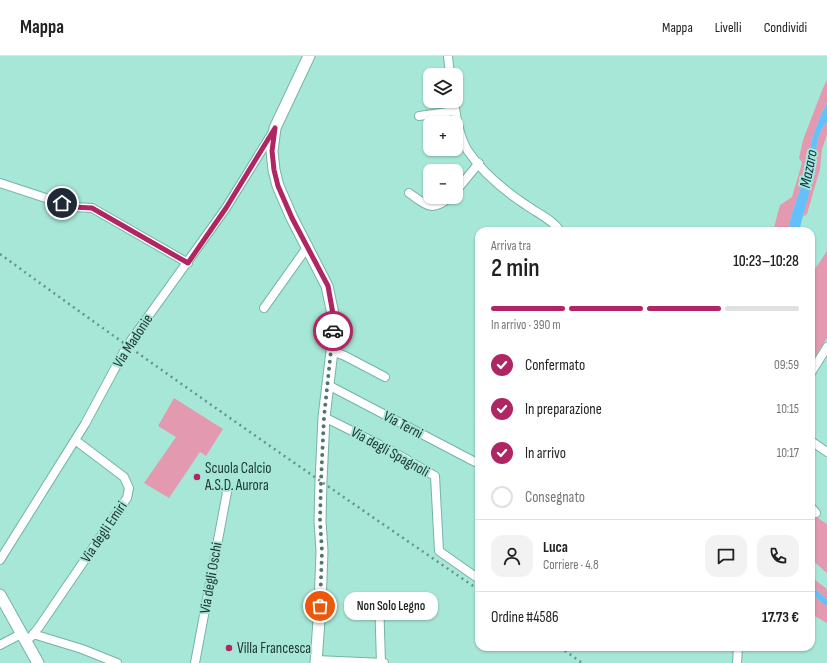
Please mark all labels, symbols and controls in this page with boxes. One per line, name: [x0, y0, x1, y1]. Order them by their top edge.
text: Mappa: [20, 16, 64, 39]
text: Mappa: [662, 19, 693, 36]
text: Livelli: [715, 19, 742, 36]
text: Condividi: [764, 19, 807, 36]
map controls: [423, 68, 463, 204]
button: layers: [423, 68, 463, 108]
button: +: [423, 116, 463, 156]
water label: Mazaro: [796, 148, 822, 190]
button: −: [423, 164, 463, 204]
pin: [45, 186, 79, 220]
icon: home: [51, 192, 73, 214]
text: Arriva tra: [491, 238, 531, 254]
text: 10:23–10:28: [733, 252, 799, 271]
text: 2 min: [491, 253, 540, 284]
street label: Via Madonie: [109, 311, 157, 371]
courier: [313, 311, 353, 351]
text: In arrivo · 390 m: [491, 317, 561, 333]
icon: car: [322, 320, 344, 342]
icon: check: [491, 354, 513, 376]
text: Confermato: [525, 356, 585, 375]
text: 09:59: [774, 357, 799, 373]
icon: check: [491, 398, 513, 420]
text: In preparazione: [525, 400, 602, 419]
text: 10:15: [777, 401, 799, 417]
street label: Via Terni: [380, 407, 426, 443]
street label: Via degli Spagnoli: [347, 423, 433, 482]
icon: check: [491, 442, 513, 464]
text: In arrivo: [525, 444, 566, 463]
text: 10:17: [777, 445, 799, 461]
place label: Scuola Calcio A.S.D. Aurora: [204, 459, 271, 495]
marker: Scuola Calcio A.S.D. Aurora: [192, 472, 202, 482]
text: Consegnato: [525, 488, 585, 507]
street label: Via degli Emiri: [77, 498, 132, 566]
button: person: [491, 535, 533, 577]
button: chat: [705, 535, 747, 577]
button: phone: [757, 535, 799, 577]
text: Luca: [543, 538, 568, 557]
street label: Via degli Oschi: [195, 541, 227, 615]
text: Corriere · 4.8: [543, 557, 599, 573]
pin: [303, 589, 337, 623]
callout: Non Solo Legno: [344, 592, 438, 620]
icon: bag: [309, 595, 331, 617]
text: Non Solo Legno: [357, 598, 425, 614]
text: Ordine #4586: [491, 608, 559, 627]
text: 17.73 €: [762, 608, 799, 627]
place label: Villa Francesca: [237, 639, 311, 658]
marker: Villa Francesca: [224, 643, 234, 653]

